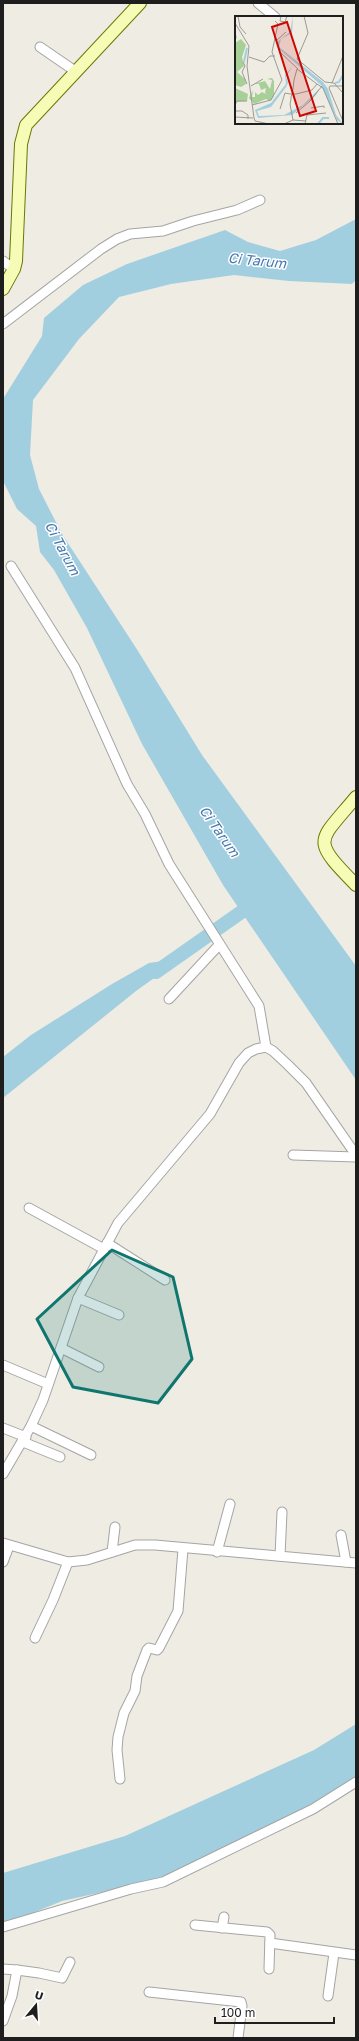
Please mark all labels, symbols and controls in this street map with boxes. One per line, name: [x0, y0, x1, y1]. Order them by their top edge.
inset map: [235, 16, 343, 124]
water label: Ci Tarum: [227, 248, 288, 272]
water label: Ci Tarum: [42, 518, 85, 578]
water label: Ci Tarum: [196, 802, 244, 860]
north arrow: [16, 1985, 56, 2025]
text: U: [33, 1988, 45, 2002]
scale bar: [215, 1999, 334, 2025]
text: 100 m: [221, 2005, 255, 2020]

